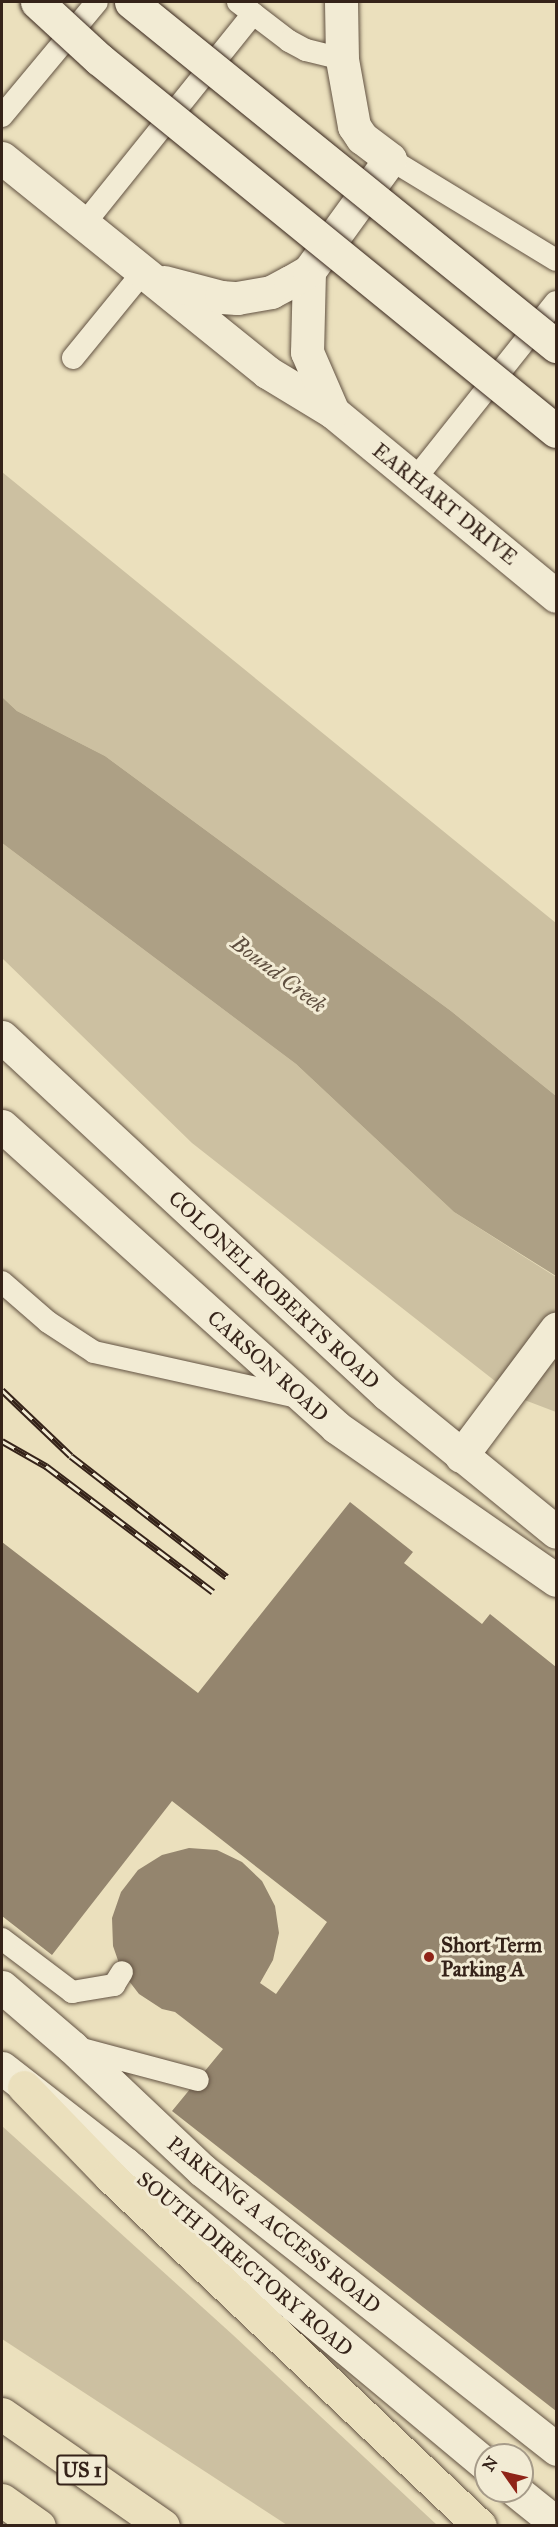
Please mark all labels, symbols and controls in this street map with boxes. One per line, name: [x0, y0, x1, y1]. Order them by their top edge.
street label: EARHART DRIVE: [367, 438, 523, 570]
water label: Bound Creek: [226, 930, 332, 1018]
street label: COLONEL ROBERTS ROAD: [163, 1186, 385, 1394]
street label: CARSON ROAD: [202, 1305, 334, 1427]
place label: Short Term Parking A: [441, 1932, 542, 1982]
marker: Short Term Parking A: [422, 1950, 436, 1964]
street label: PARKING A ACCESS ROAD: [162, 2131, 386, 2319]
street label: SOUTH DIRECTORY ROAD: [132, 2166, 358, 2362]
north arrow: [474, 2443, 534, 2503]
road number: US 1: [55, 2453, 109, 2487]
text: N: [479, 2453, 502, 2475]

